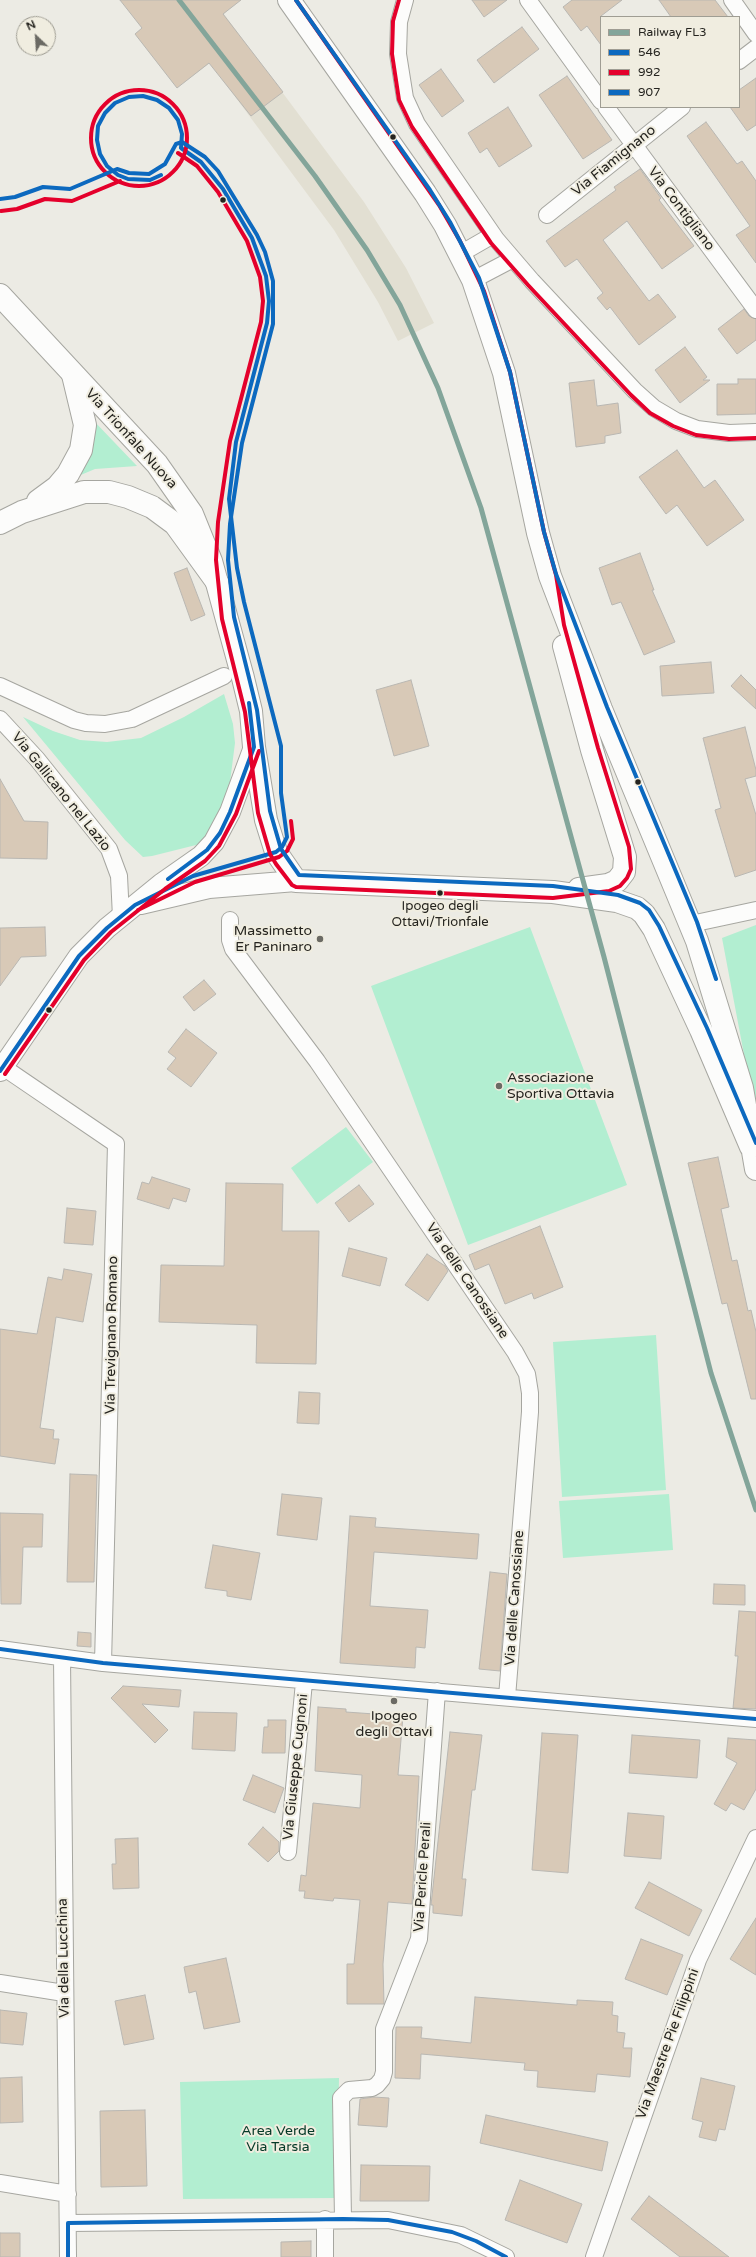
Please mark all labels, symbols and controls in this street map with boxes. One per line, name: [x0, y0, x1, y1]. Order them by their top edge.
north arrow: [16, 16, 56, 56]
legend: [600, 16, 740, 108]
text: N: [24, 18, 38, 33]
text: Railway FL3: [638, 25, 707, 39]
text: 546: [638, 45, 661, 59]
text: 992: [638, 65, 661, 79]
text: 907: [638, 85, 661, 99]
street label: Via Fiamignano: [569, 122, 659, 200]
unlabelled marker: [388, 132, 398, 142]
street label: Via Contigliano: [644, 164, 718, 254]
unlabelled marker: [218, 195, 228, 205]
street label: Via Trionfale Nuova: [82, 385, 180, 493]
street label: Via Gallicano nel Lazio: [8, 729, 114, 855]
unlabelled marker: [633, 777, 643, 787]
marker: Ipogeo degli Ottavi/Trionfale: [435, 888, 445, 898]
place label: Ipogeo degli Ottavi/Trionfale: [391, 899, 489, 930]
place label: Massimetto Er Paninaro: [234, 923, 312, 956]
marker: Massimetto Er Paninaro: [315, 934, 325, 944]
unlabelled marker: [44, 1005, 54, 1015]
place label: Associazione Sportiva Ottavia: [507, 1070, 614, 1102]
marker: Associazione Sportiva Ottavia: [494, 1081, 504, 1091]
street label: Via delle Canossiane: [422, 1220, 512, 1342]
street label: Via Trevignano Romano: [102, 1256, 122, 1414]
street label: Via delle Canossiane: [502, 1530, 528, 1666]
street label: Via Giuseppe Cugnoni: [280, 1693, 312, 1841]
marker: Ipogeo degli Ottavi: [389, 1696, 399, 1706]
place label: Ipogeo degli Ottavi: [356, 1708, 432, 1740]
street label: Via Pericle Perali: [411, 1821, 435, 1933]
street label: Via della Lucchina: [55, 1898, 73, 2018]
street label: Via Maestre Pie Filippini: [633, 1966, 703, 2122]
park label: Area Verde Via Tarsia: [241, 2123, 315, 2156]

